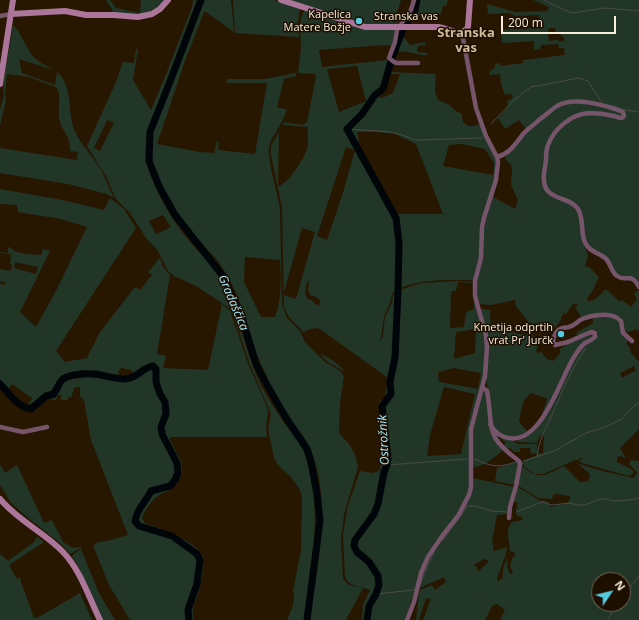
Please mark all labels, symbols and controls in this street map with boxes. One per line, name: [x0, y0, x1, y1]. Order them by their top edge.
place label: Kapelica Matere Božje: [284, 8, 351, 34]
scale bar: [503, 8, 618, 34]
street label: Stranska vas: [374, 10, 438, 24]
text: 200 m: [508, 14, 543, 31]
marker: Kapelica Matere Božje: [354, 16, 364, 26]
district label: Stranska vas: [437, 25, 495, 56]
water label: Gradaščica: [215, 273, 251, 333]
place label: Kmetija odprtih vrat Pr' Jurčk: [473, 321, 553, 347]
marker: Kmetija odprtih vrat Pr' Jurčk: [556, 329, 566, 339]
water label: Ostrožnik: [375, 414, 393, 466]
north arrow: [591, 572, 631, 612]
text: N: [612, 577, 629, 593]

